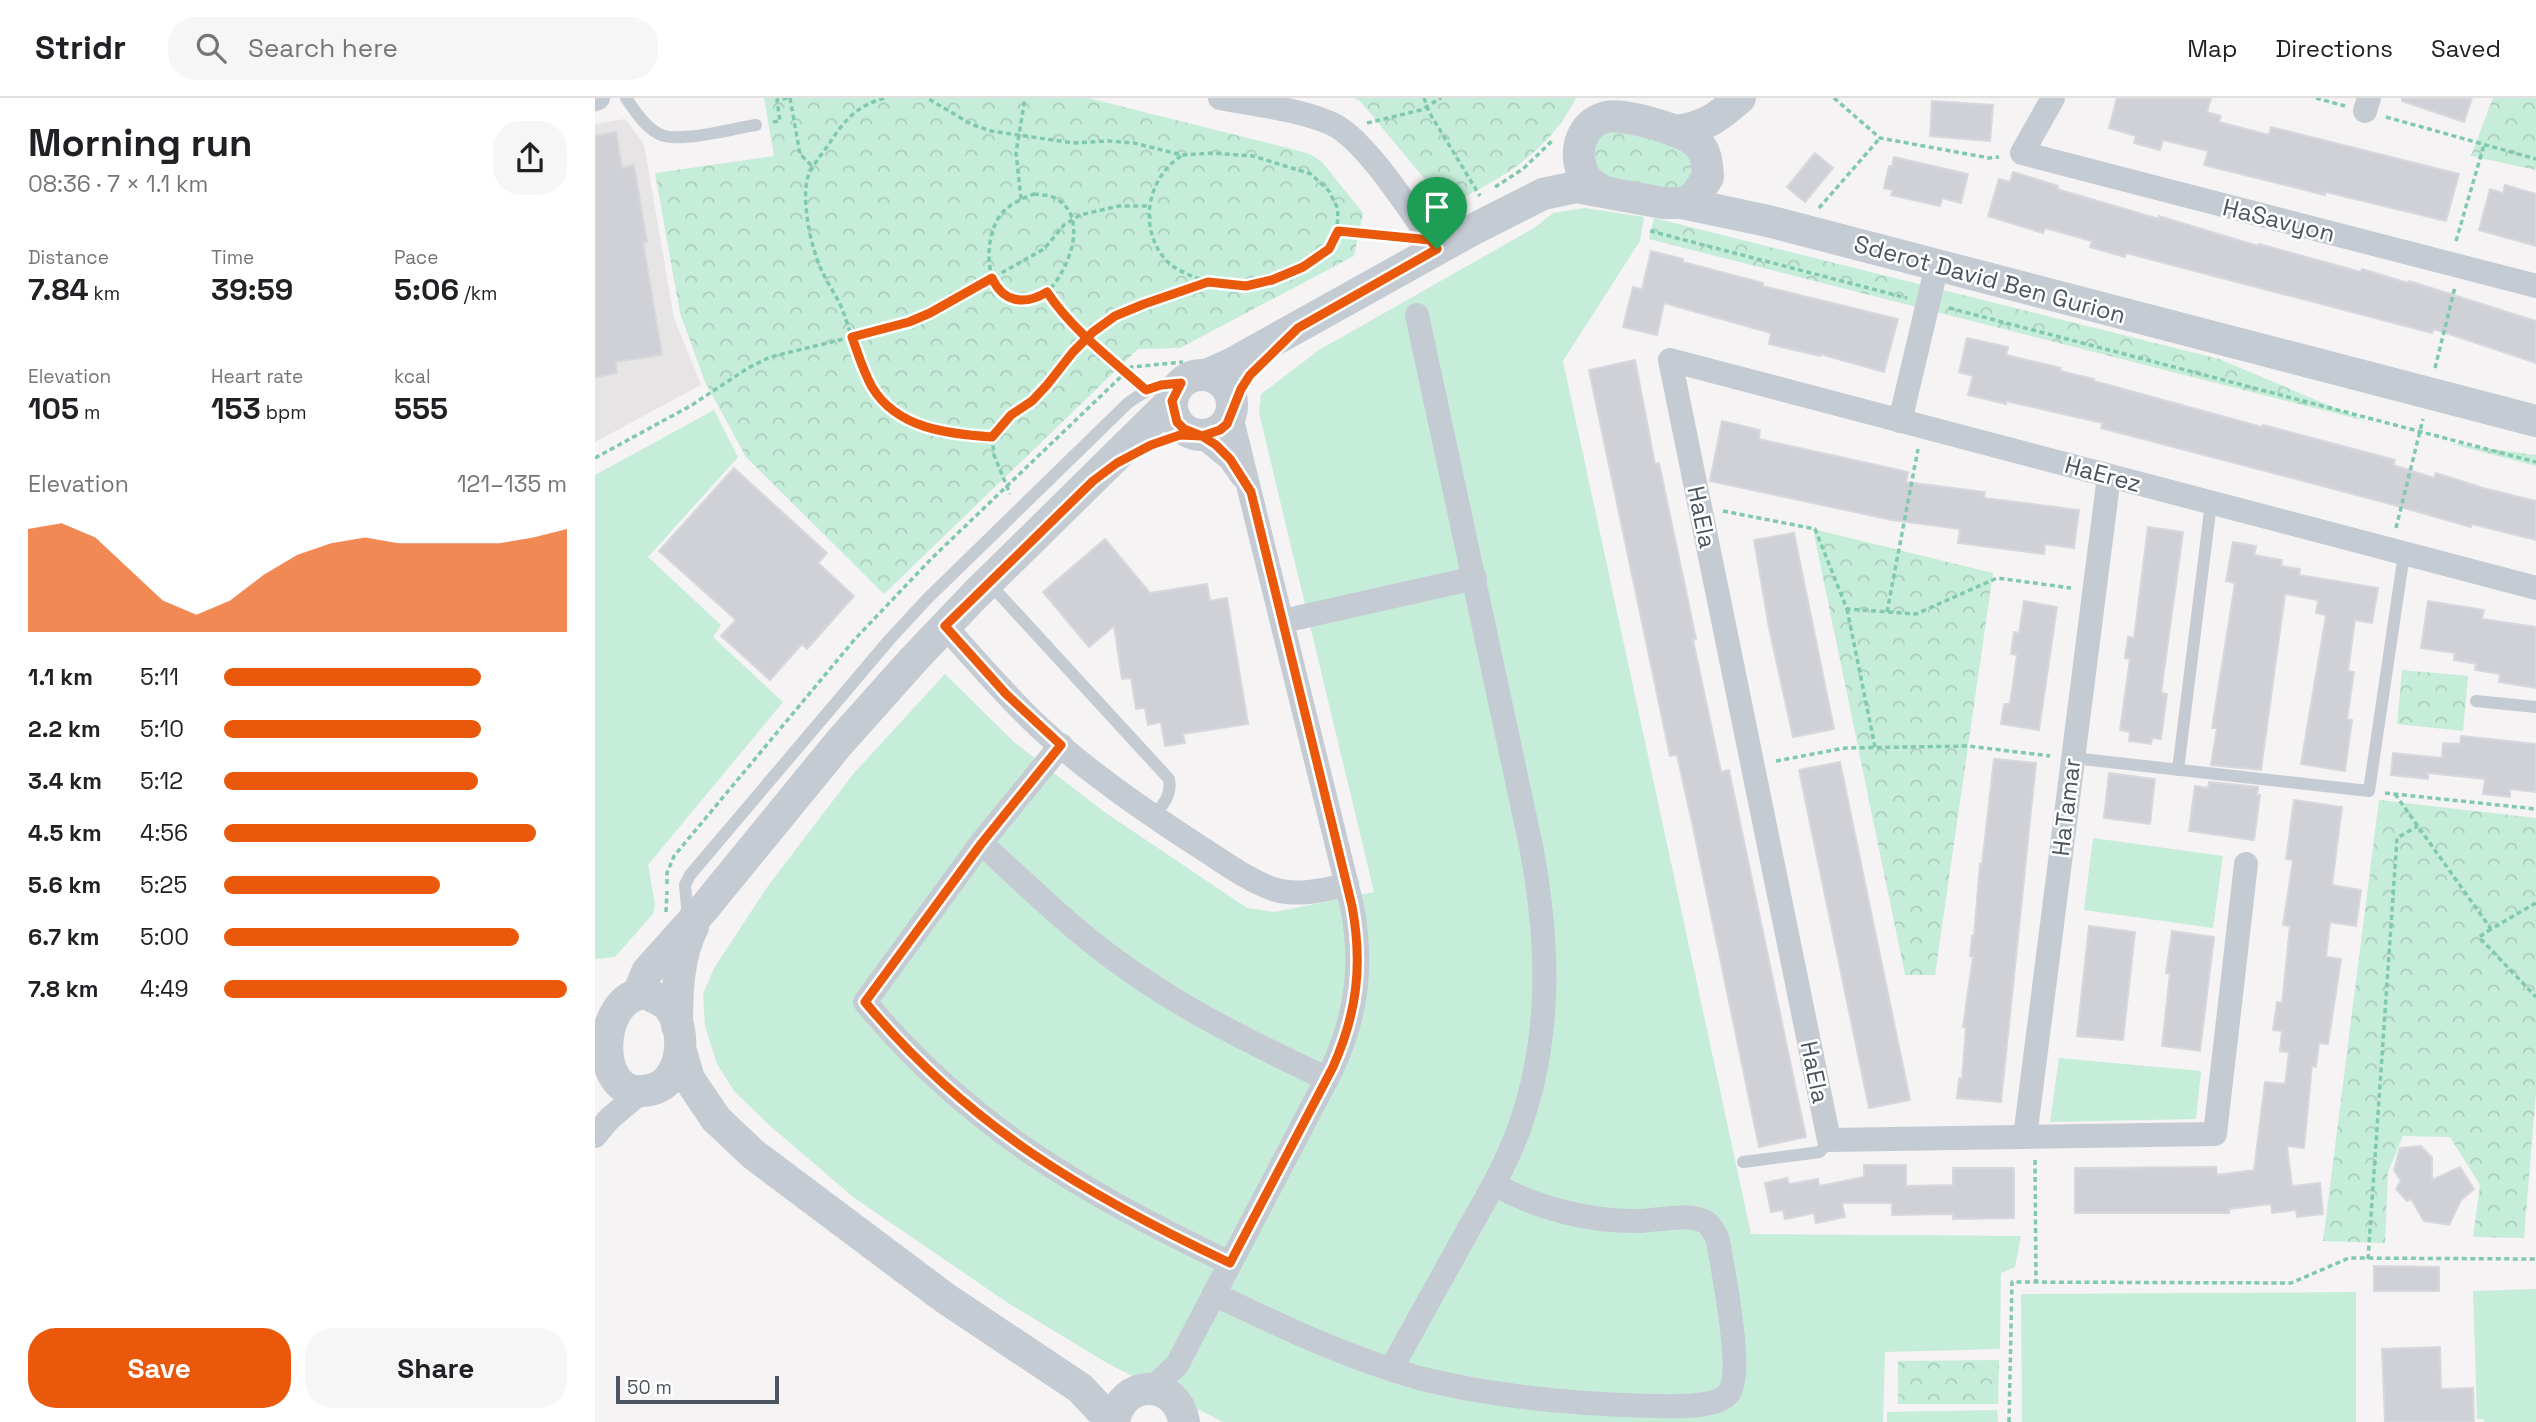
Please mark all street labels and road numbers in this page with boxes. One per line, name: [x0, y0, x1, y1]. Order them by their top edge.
street label: HaSavyon: [2220, 191, 2338, 249]
street label: Sderot David Ben Gurion: [1851, 228, 2129, 330]
street label: HaErez: [2061, 449, 2145, 499]
street label: HaEla: [1680, 483, 1724, 551]
street label: HaTamar: [2045, 756, 2087, 858]
street label: HaEla: [1793, 1038, 1837, 1106]

